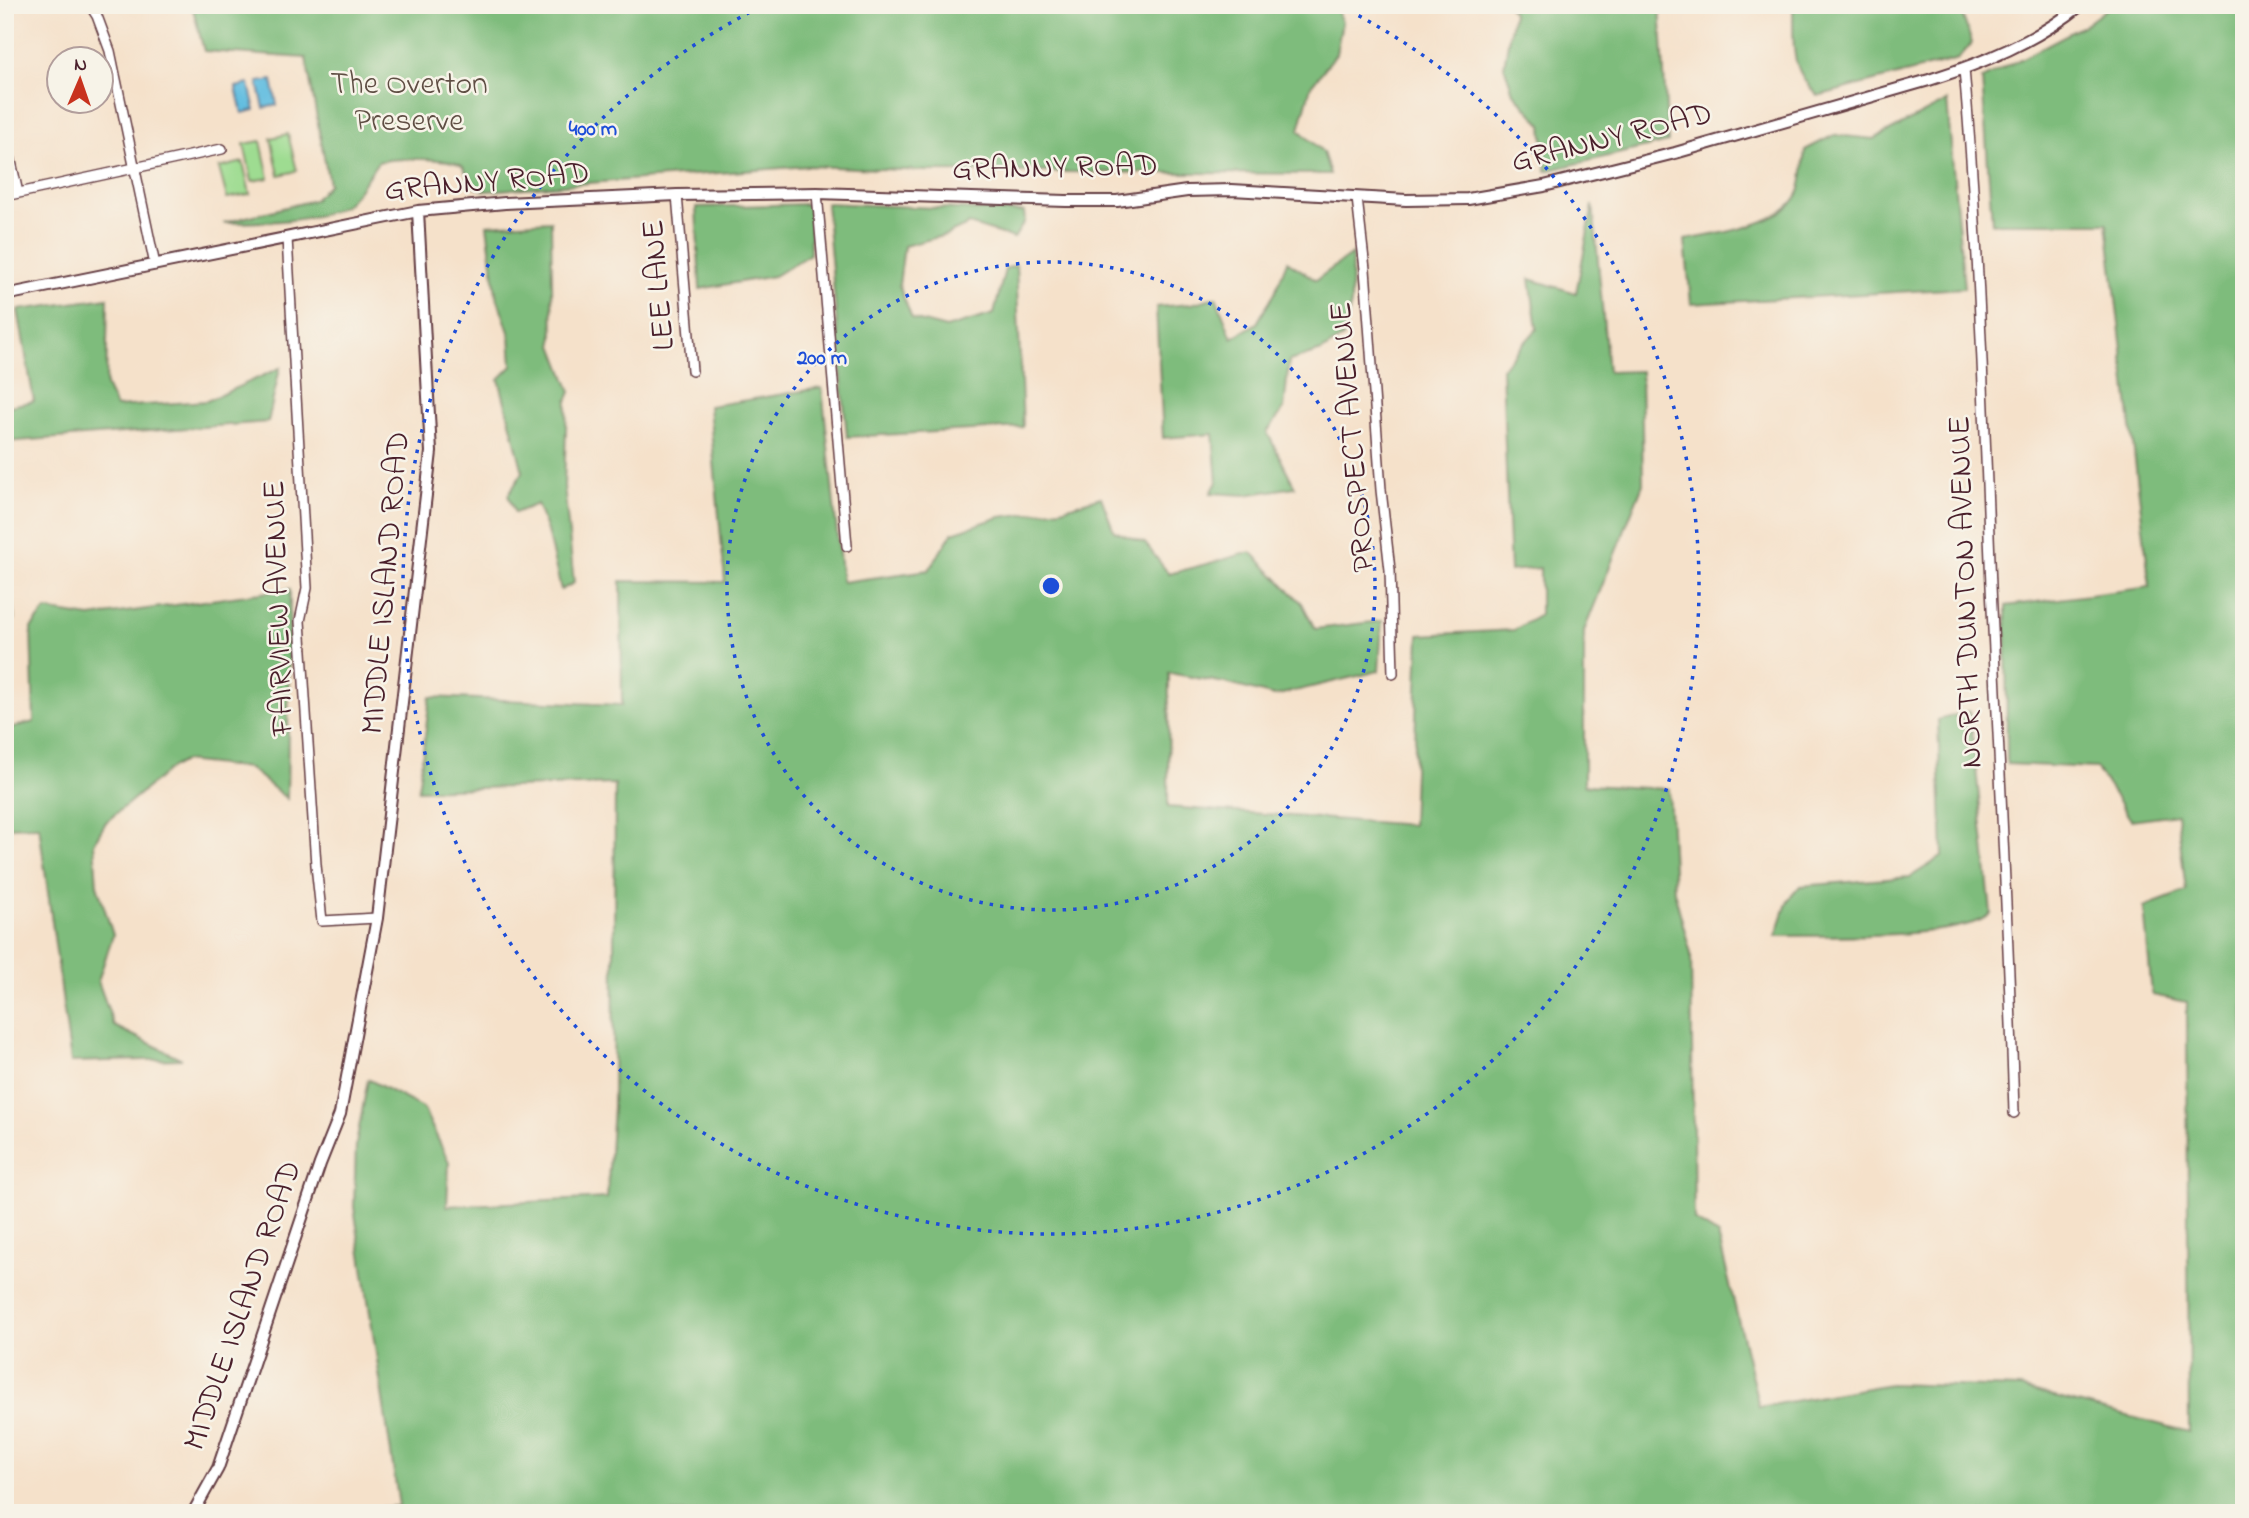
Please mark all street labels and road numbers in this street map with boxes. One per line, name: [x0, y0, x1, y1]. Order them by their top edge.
street label: GRANNY ROAD: [1507, 91, 1717, 187]
street label: GRANNY ROAD: [952, 144, 1158, 194]
street label: GRANNY ROAD: [383, 151, 591, 215]
street label: LEE LANE: [631, 218, 689, 352]
street label: PROSPECT AVENUE: [1319, 300, 1389, 574]
street label: NORTH DUNTON AVENUE: [1937, 415, 1997, 769]
street label: MIDDLE ISLAND ROAD: [350, 430, 424, 736]
street label: FAIRVIEW AVENUE: [252, 479, 308, 738]
street label: MIDDLE ISLAND ROAD: [172, 1155, 316, 1457]

